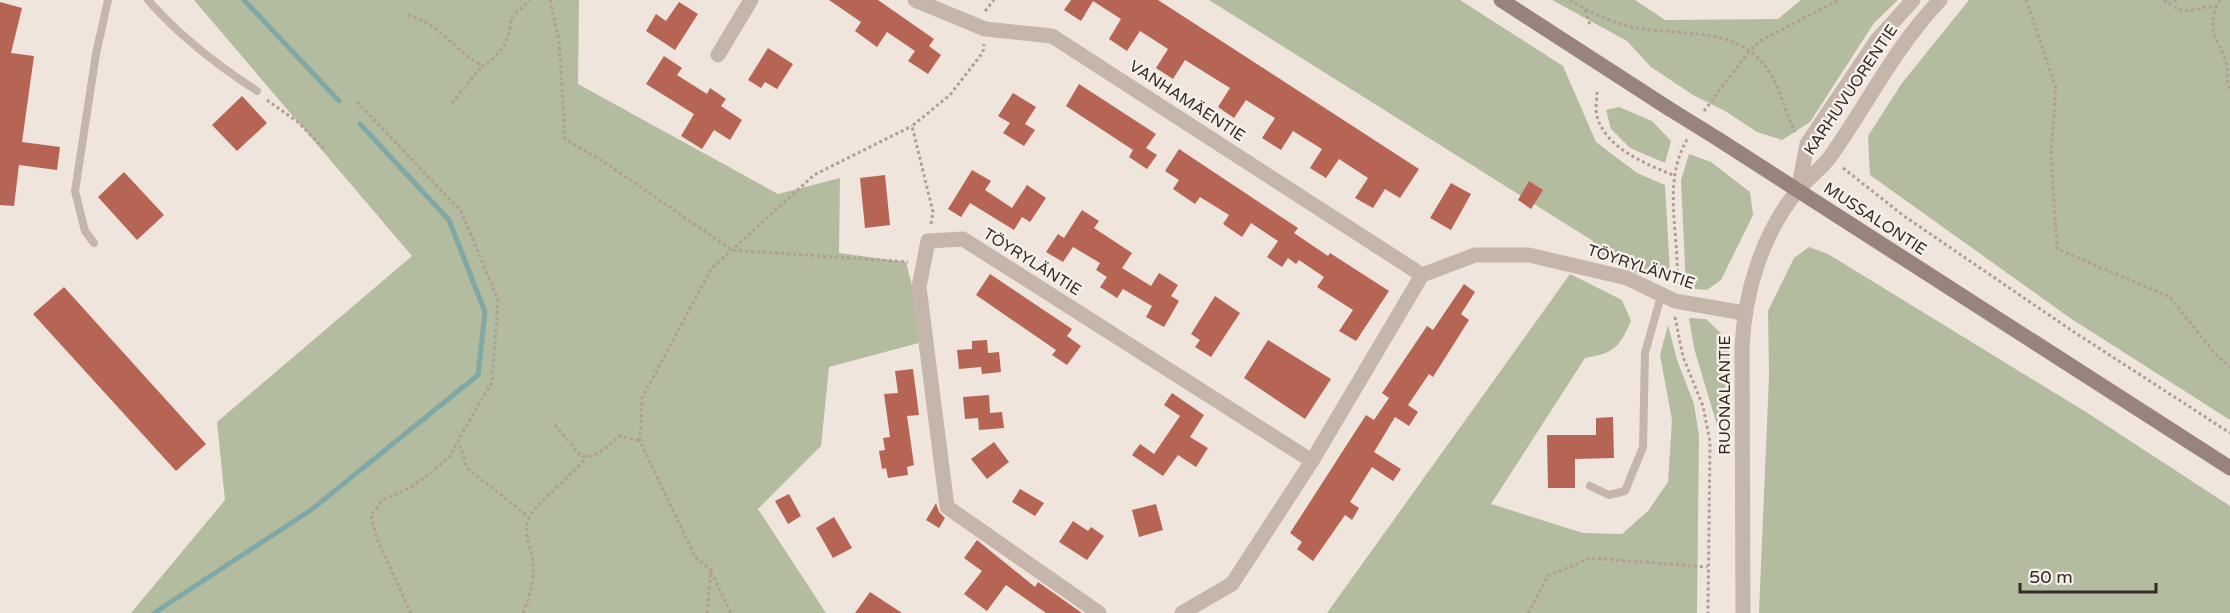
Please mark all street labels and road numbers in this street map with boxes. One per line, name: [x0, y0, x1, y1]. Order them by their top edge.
street label: KARHUVUORENTIE: [1800, 21, 1902, 159]
street label: VANHAMÄENTIE: [1125, 56, 1249, 146]
street label: MUSSALONTIE: [1820, 178, 1930, 260]
street label: TÖYRYLÄNTIE: [979, 224, 1085, 300]
street label: TÖYRYLÄNTIE: [1585, 240, 1697, 294]
street label: RUONALANTIE: [1715, 335, 1735, 455]

